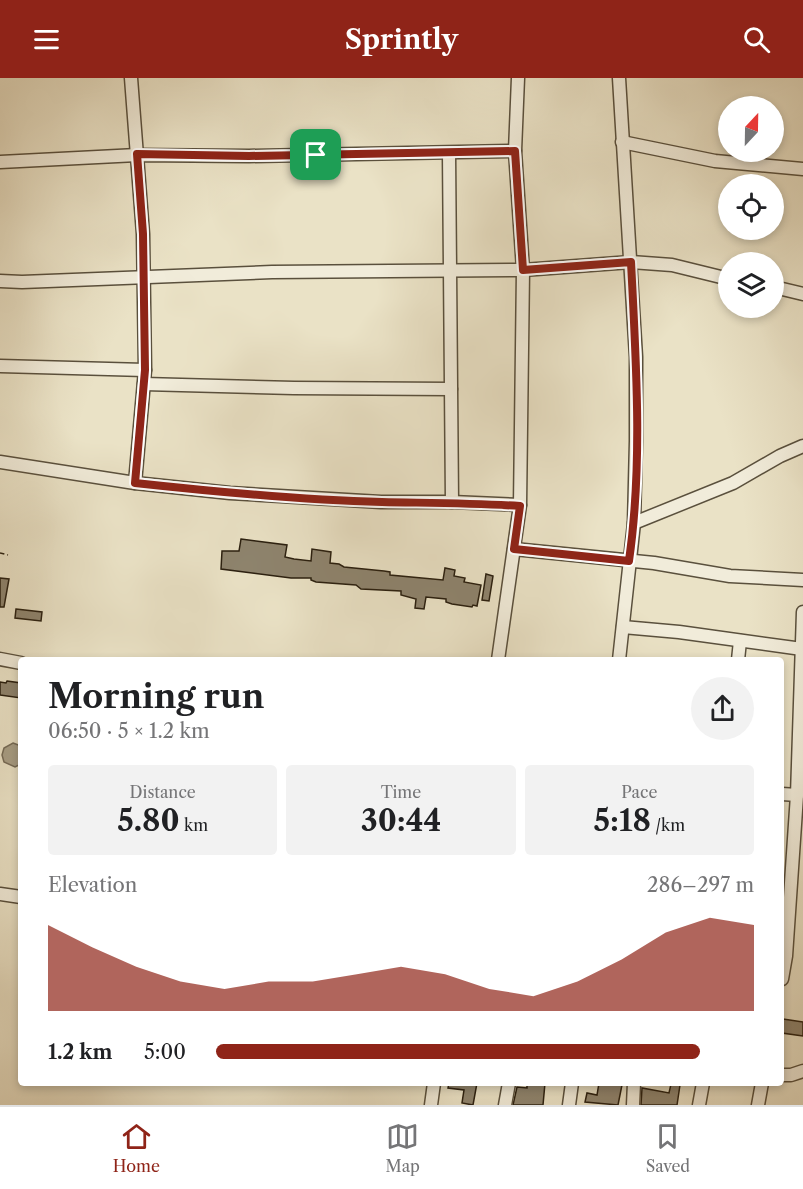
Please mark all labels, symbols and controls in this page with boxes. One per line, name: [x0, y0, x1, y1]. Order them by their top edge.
icon: menu: [30, 23, 63, 56]
text: Sprintly: [345, 23, 458, 56]
icon: search: [740, 23, 773, 56]
north arrow: [718, 96, 784, 162]
map controls: [718, 96, 784, 318]
pin: [290, 129, 341, 180]
icon: arrive: [299, 138, 332, 171]
button: locate: [718, 174, 784, 240]
button: layers: [718, 252, 784, 318]
text: Morning run: [48, 676, 264, 717]
button: share: [691, 677, 754, 740]
text: 06:50 · 5 × 1.2 km: [48, 719, 210, 743]
text: Distance: [130, 782, 196, 802]
text: Time: [381, 782, 421, 802]
text: Pace: [621, 782, 657, 802]
text: 5.80: [117, 802, 180, 839]
text: 30:44: [361, 802, 441, 839]
text: 5:18: [594, 802, 651, 839]
text: km: [180, 815, 208, 835]
text: /km: [651, 815, 685, 835]
text: Elevation: [48, 873, 137, 897]
text: 286–297 m: [647, 873, 754, 897]
text: 1.2 km: [48, 1040, 112, 1064]
text: 5:00: [144, 1040, 186, 1064]
tab: Home: [113, 1120, 160, 1176]
tab: Map: [386, 1120, 420, 1176]
tab: Saved: [646, 1120, 690, 1176]

